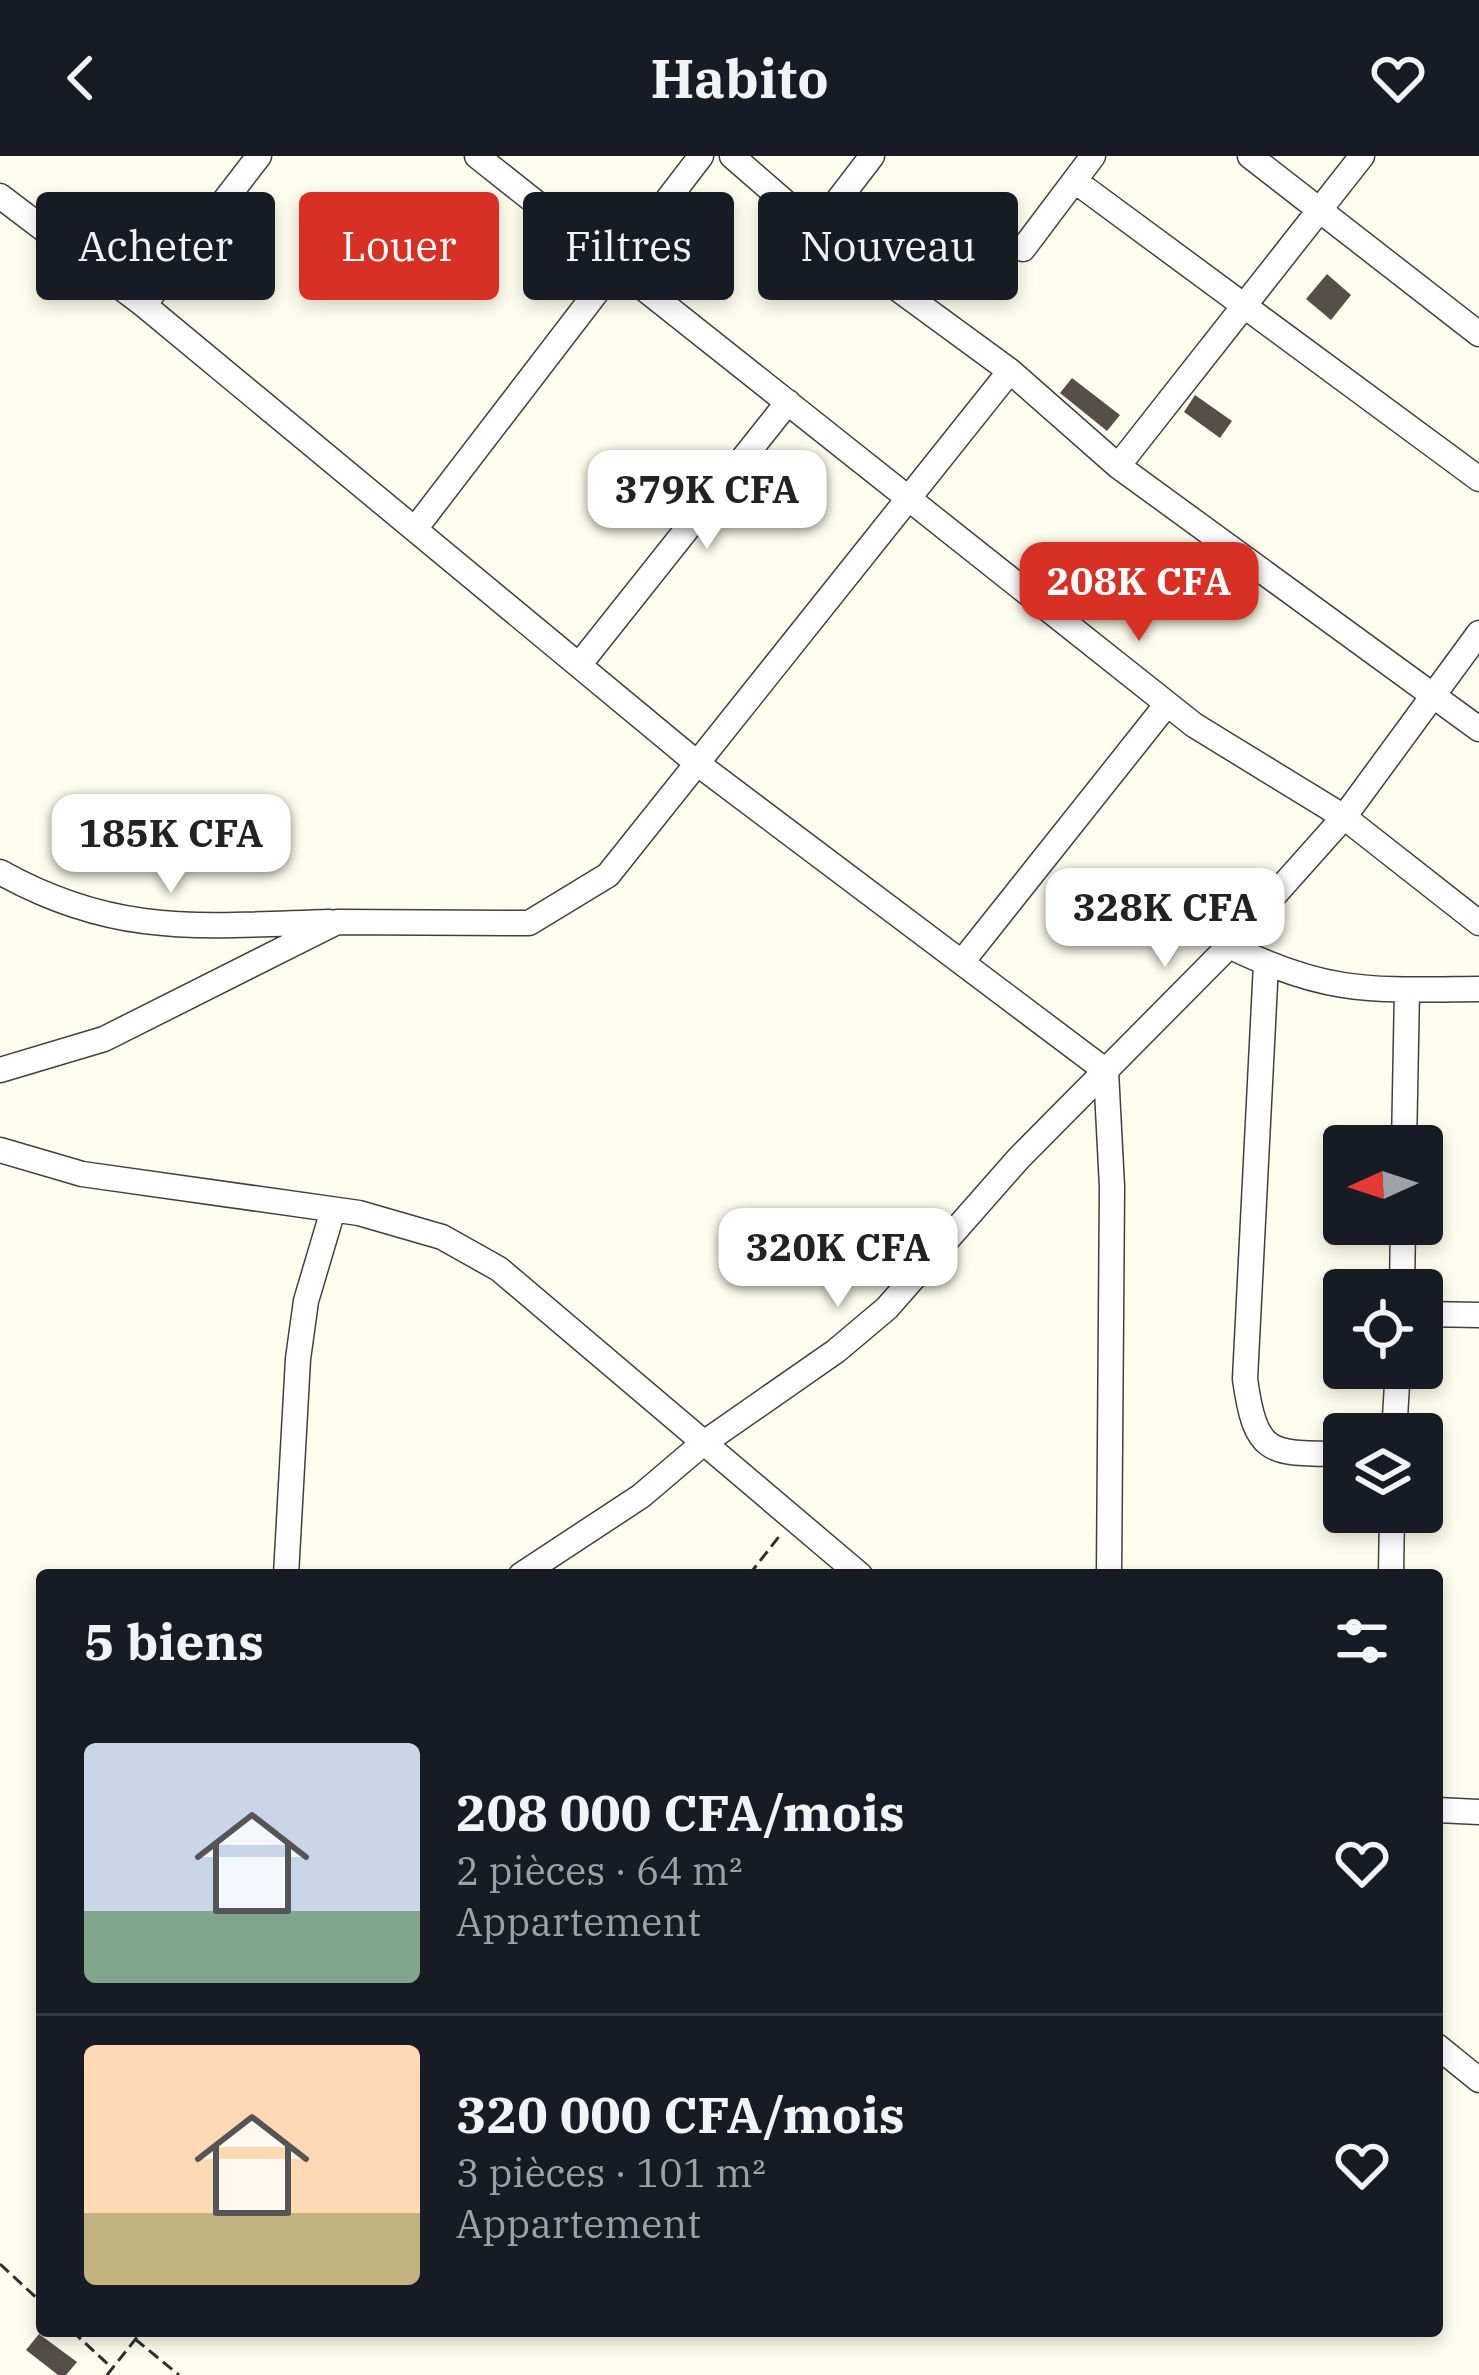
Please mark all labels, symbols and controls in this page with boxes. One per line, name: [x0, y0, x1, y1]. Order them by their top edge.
text: Habito: [650, 43, 829, 113]
icon: back: [48, 45, 114, 111]
icon: heart: [1365, 45, 1431, 111]
chip: Acheter: [36, 192, 275, 300]
chip: Louer: [299, 192, 499, 300]
chip: Filtres: [523, 192, 734, 300]
chip: Nouveau: [758, 192, 1018, 300]
pin: 379K CFA: [583, 450, 831, 552]
text: 379K CFA: [615, 463, 799, 514]
pin: 208K CFA: [1015, 542, 1263, 644]
text: 208K CFA: [1047, 555, 1231, 606]
pin: 185K CFA: [47, 794, 295, 896]
text: 185K CFA: [79, 807, 263, 858]
pin: 328K CFA: [1041, 868, 1289, 970]
text: 328K CFA: [1073, 881, 1257, 932]
north arrow: [1323, 1125, 1443, 1245]
map controls: [1323, 1125, 1443, 1533]
pin: 320K CFA: [714, 1208, 962, 1310]
text: 320K CFA: [746, 1221, 930, 1272]
button: locate: [1323, 1269, 1443, 1389]
button: layers: [1323, 1413, 1443, 1533]
text: 5 biens: [84, 1608, 264, 1674]
icon: filters: [1329, 1608, 1395, 1674]
text: 208 000 CFA/mois: [456, 1779, 905, 1845]
icon: home: [180, 1791, 324, 1935]
icon: heart: [1329, 1830, 1395, 1896]
text: 2 pièces · 64 m²: [456, 1845, 742, 1896]
text: Appartement: [456, 1896, 701, 1947]
text: 320 000 CFA/mois: [456, 2081, 905, 2147]
icon: home: [180, 2093, 324, 2237]
icon: heart: [1329, 2132, 1395, 2198]
text: 3 pièces · 101 m²: [456, 2147, 766, 2198]
text: Appartement: [456, 2198, 701, 2249]

